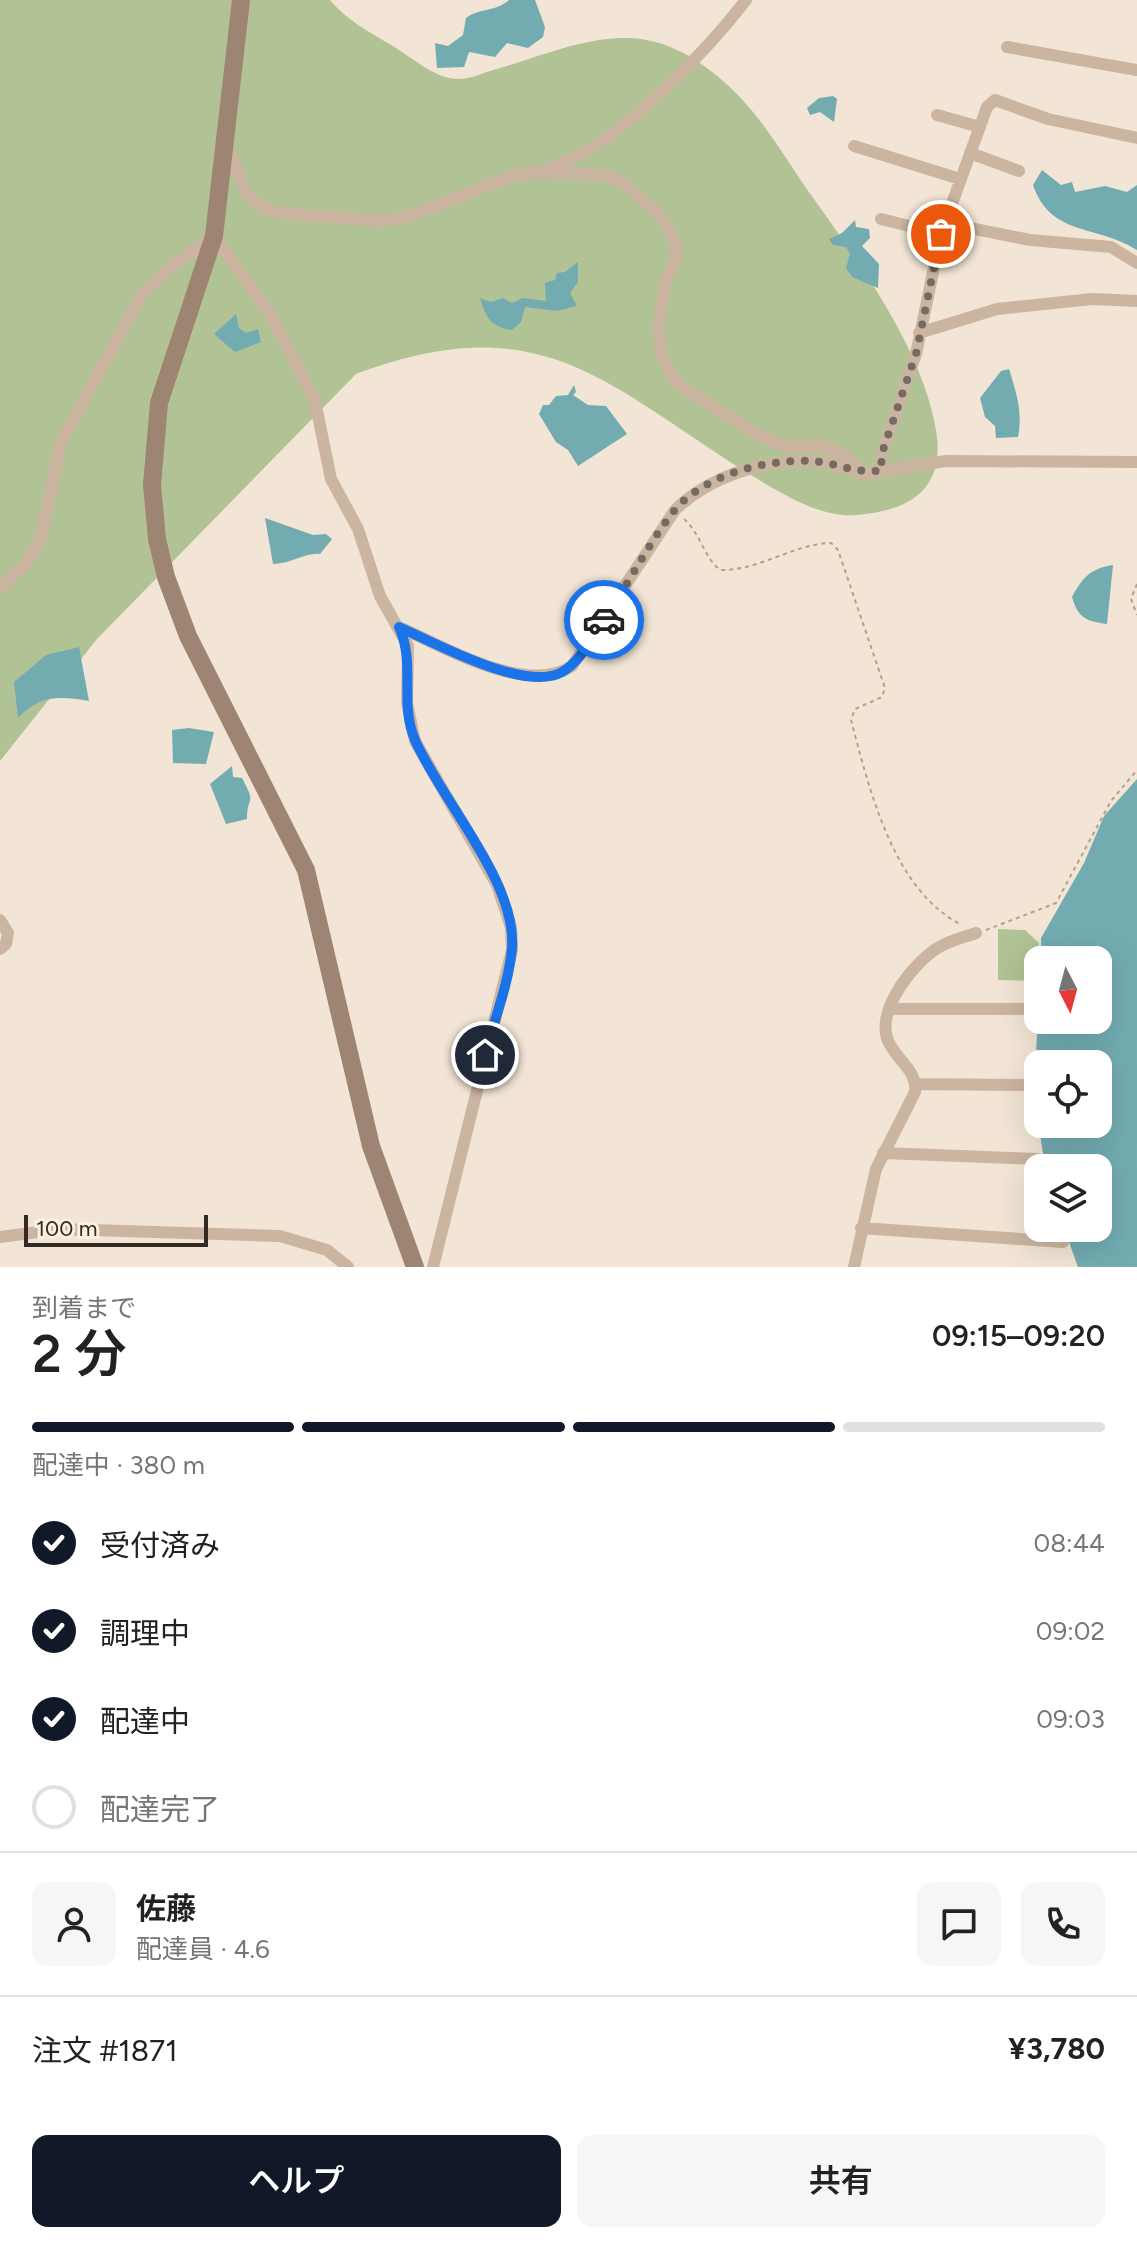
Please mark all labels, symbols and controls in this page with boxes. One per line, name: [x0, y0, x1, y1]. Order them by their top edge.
pin: [907, 200, 975, 268]
icon: bag: [919, 212, 963, 256]
courier: [564, 580, 644, 660]
icon: car: [582, 598, 626, 642]
north arrow: [1024, 946, 1112, 1034]
map controls: [1024, 946, 1112, 1242]
pin: [451, 1021, 519, 1089]
icon: home: [463, 1033, 507, 1077]
button: locate: [1024, 1050, 1112, 1138]
button: layers: [1024, 1154, 1112, 1242]
scale bar: [24, 1211, 208, 1247]
text: 100 m: [36, 1215, 97, 1242]
text: 到着まで: [32, 1292, 136, 1324]
text: 09:15–09:20: [932, 1317, 1105, 1354]
text: 2 分: [32, 1323, 126, 1385]
text: 配達中 · 380 m: [32, 1449, 205, 1481]
icon: check: [32, 1521, 76, 1565]
text: 受付済み: [100, 1527, 220, 1564]
text: 08:44: [1033, 1527, 1105, 1559]
icon: check: [32, 1609, 76, 1653]
text: 調理中: [100, 1615, 190, 1652]
text: 09:02: [1036, 1615, 1105, 1647]
icon: check: [32, 1697, 76, 1741]
text: 配達中: [100, 1703, 190, 1740]
text: 09:03: [1036, 1703, 1105, 1735]
text: 配達完了: [100, 1791, 220, 1828]
button: person: [32, 1882, 116, 1966]
button: chat: [917, 1882, 1001, 1966]
button: phone: [1021, 1882, 1105, 1966]
text: 佐藤: [136, 1890, 196, 1927]
text: 配達員 · 4.6: [136, 1933, 270, 1965]
text: ¥3,780: [1008, 2030, 1105, 2067]
text: 注文 #1871: [32, 2032, 178, 2069]
button: ヘルプ: [32, 2135, 561, 2227]
button: 共有: [577, 2135, 1105, 2227]

